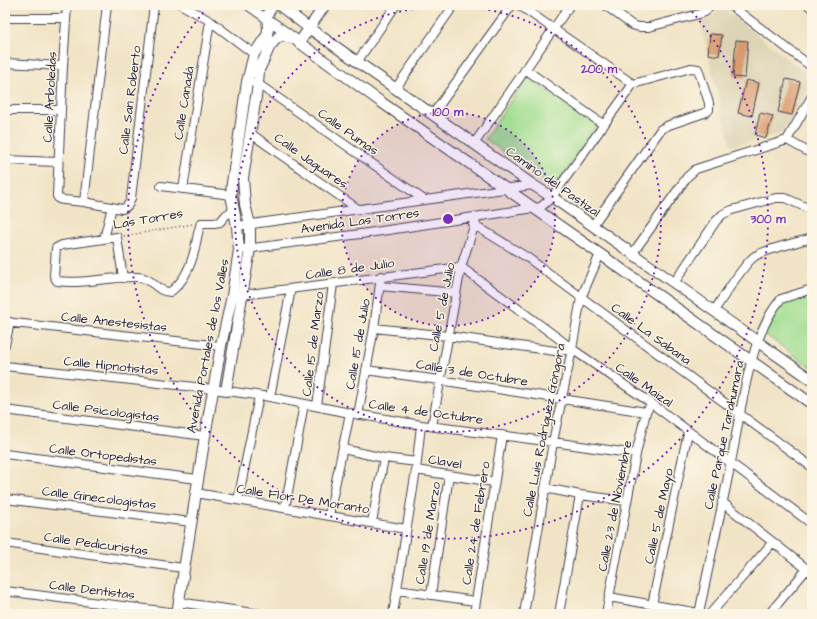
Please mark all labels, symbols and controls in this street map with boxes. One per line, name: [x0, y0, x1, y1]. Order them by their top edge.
street label: Calle San Roberto: [114, 44, 146, 155]
street label: Calle Arboledas: [39, 51, 61, 143]
text: 200 m: [580, 61, 618, 78]
street label: Calle Canadá: [169, 64, 199, 141]
street label: Calle Pumas: [314, 104, 382, 160]
text: 100 m: [433, 104, 464, 121]
street label: Calle Jaguares: [270, 129, 352, 194]
street label: Camino del Pastizal: [502, 143, 604, 221]
street label: Las Torres: [112, 204, 185, 234]
street label: Avenida Las Torres: [299, 204, 421, 238]
text: 300 m: [749, 211, 786, 228]
centre of rings: [441, 212, 455, 226]
street label: Calle 8 de Julio: [304, 254, 396, 284]
street label: Avenida Portales de los Valles: [182, 257, 234, 435]
street label: Calle 5 de Julio: [425, 260, 460, 353]
street label: Calle 15 de Marzo: [298, 290, 328, 397]
street label: Calle 15 de Julio: [341, 297, 375, 391]
street label: Calle La Sabana: [607, 299, 695, 369]
street label: Calle Anestesistas: [60, 307, 168, 337]
street label: Calle Luis Rodríguez Góngora: [518, 341, 571, 519]
street label: Calle Hipnotistas: [63, 352, 160, 380]
street label: Calle 3 de Octubre: [415, 355, 529, 391]
street label: Calle Maizal: [612, 359, 676, 411]
street label: Calle Parque Tarahumara: [699, 359, 749, 511]
street label: Calle 4 de Octubre: [368, 395, 484, 429]
street label: Calle Psicologistas: [51, 396, 161, 428]
street label: Calle Ortopedistas: [48, 439, 158, 471]
street label: Calle 23 de Noviembre: [593, 439, 637, 573]
street label: Clavel: [427, 450, 463, 474]
street label: Calle 24 de Febrero: [457, 459, 495, 586]
street label: Calle 5 de Mayo: [640, 466, 679, 566]
street label: Calle Flor De Moranto: [235, 480, 371, 519]
street label: Calle 19 de Marzo: [411, 480, 445, 586]
street label: Calle Ginecologistas: [41, 482, 158, 515]
street label: Calle Pedicuristas: [43, 528, 150, 560]
street label: Calle Dentistas: [48, 576, 136, 604]

